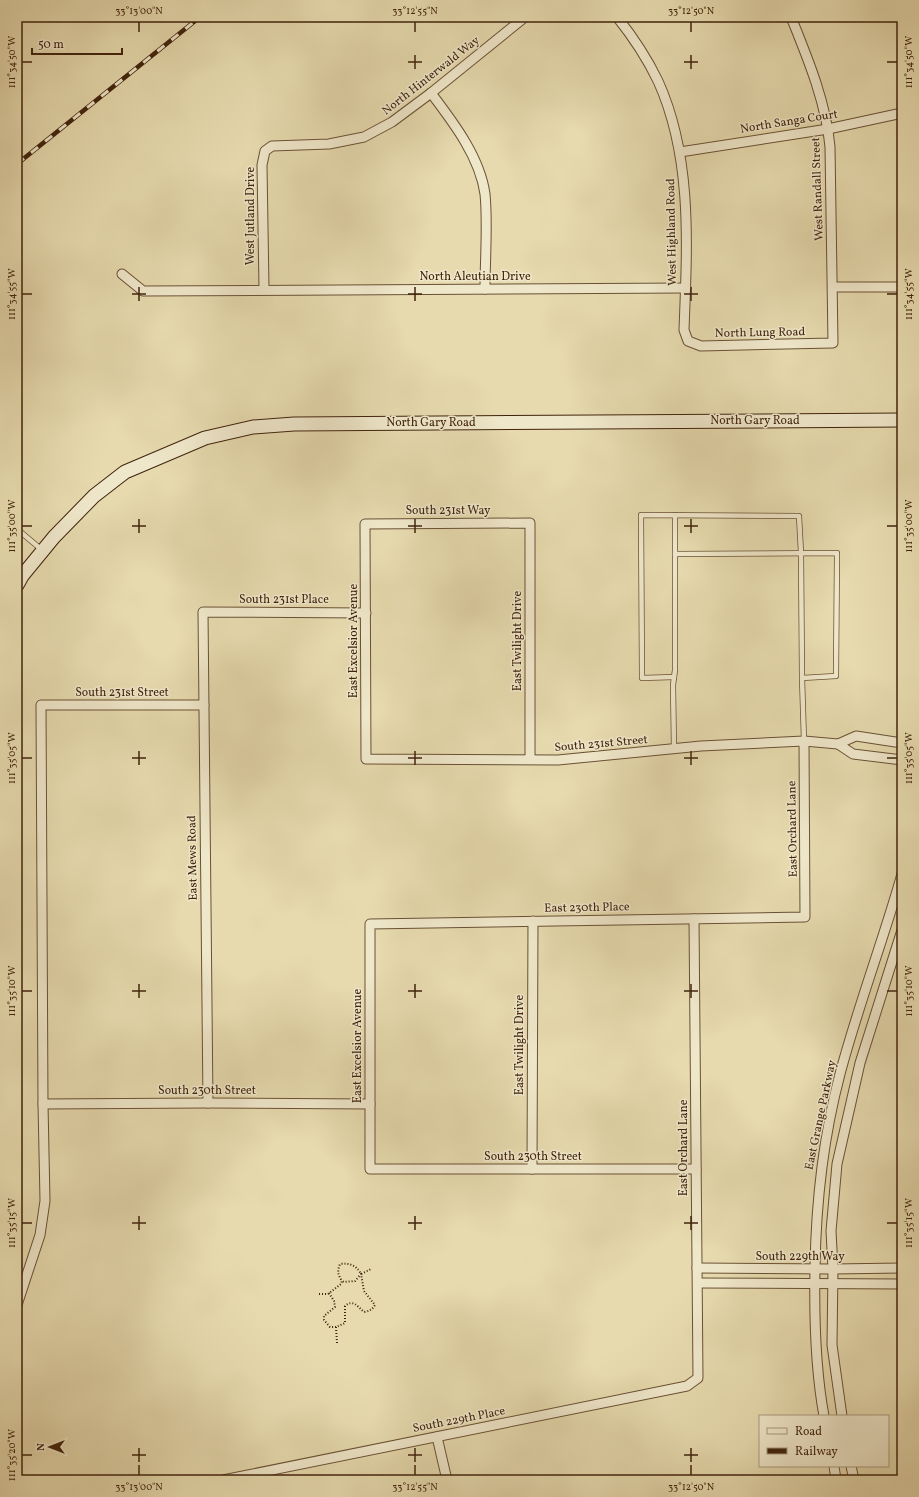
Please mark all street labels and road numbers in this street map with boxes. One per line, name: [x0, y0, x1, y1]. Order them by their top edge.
street label: North Hinterwald Way: [379, 33, 483, 119]
street label: North Sanga Court: [739, 106, 839, 138]
street label: West Randall Street: [808, 137, 828, 241]
street label: West Jutland Drive: [243, 166, 259, 265]
street label: West Highland Road: [663, 178, 681, 286]
street label: North Aleutian Drive: [419, 269, 531, 285]
street label: North Lung Road: [715, 324, 806, 342]
street label: North Gary Road: [710, 413, 800, 429]
street label: North Gary Road: [386, 415, 476, 431]
street label: South 231st Way: [405, 503, 491, 519]
street label: East Excelsior Avenue: [346, 583, 362, 698]
street label: East Twilight Drive: [510, 591, 526, 691]
street label: South 231st Place: [239, 592, 329, 608]
street label: South 231st Street: [75, 685, 169, 701]
street label: South 231st Street: [554, 732, 648, 756]
street label: East Orchard Lane: [784, 780, 802, 877]
street label: East Mews Road: [184, 815, 202, 901]
street label: East 230th Place: [544, 899, 630, 917]
street label: East Excelsior Avenue: [350, 988, 366, 1103]
street label: East Twilight Drive: [512, 995, 528, 1095]
street label: East Grange Parkway: [802, 1058, 841, 1171]
street label: South 230th Street: [158, 1083, 256, 1099]
street label: East Orchard Lane: [676, 1099, 692, 1196]
street label: South 230th Street: [484, 1149, 582, 1165]
street label: South 229th Way: [755, 1249, 845, 1265]
street label: South 229th Place: [411, 1403, 507, 1437]

